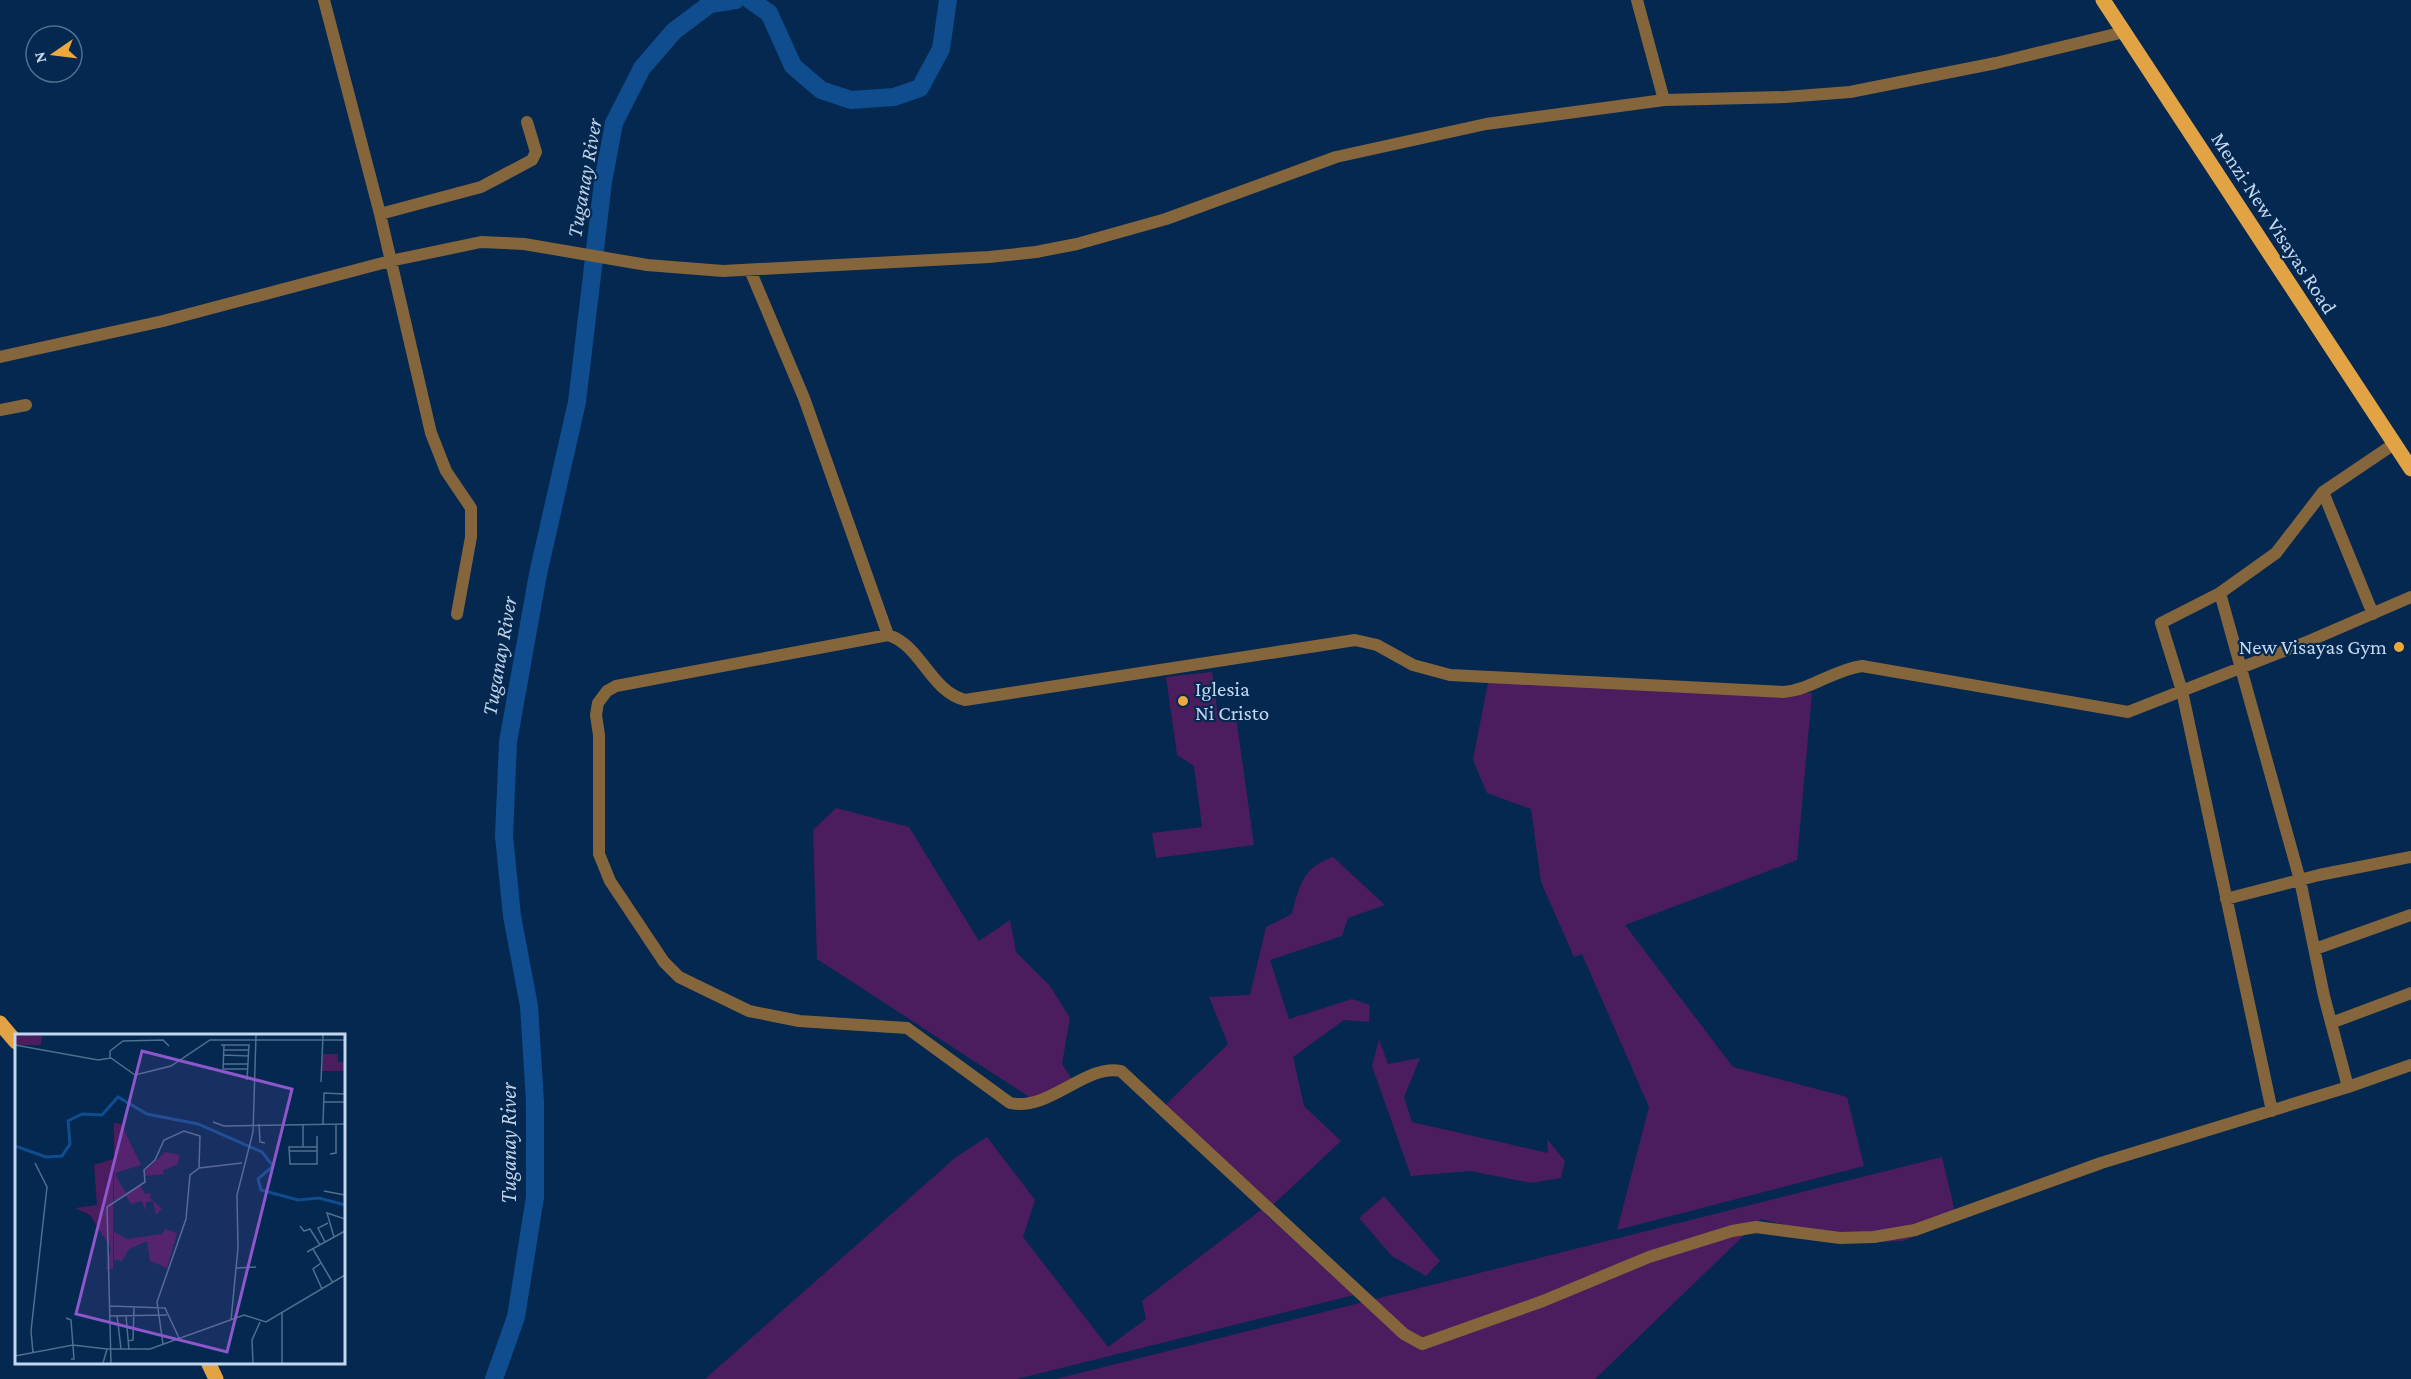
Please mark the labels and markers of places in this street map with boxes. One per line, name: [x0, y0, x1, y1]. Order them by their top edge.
place label: New Visayas Gym: [2239, 635, 2387, 659]
marker: New Visayas Gym: [2392, 640, 2406, 654]
place label: Iglesia Ni Cristo: [1195, 677, 1269, 725]
marker: Iglesia Ni Cristo: [1176, 694, 1190, 708]

